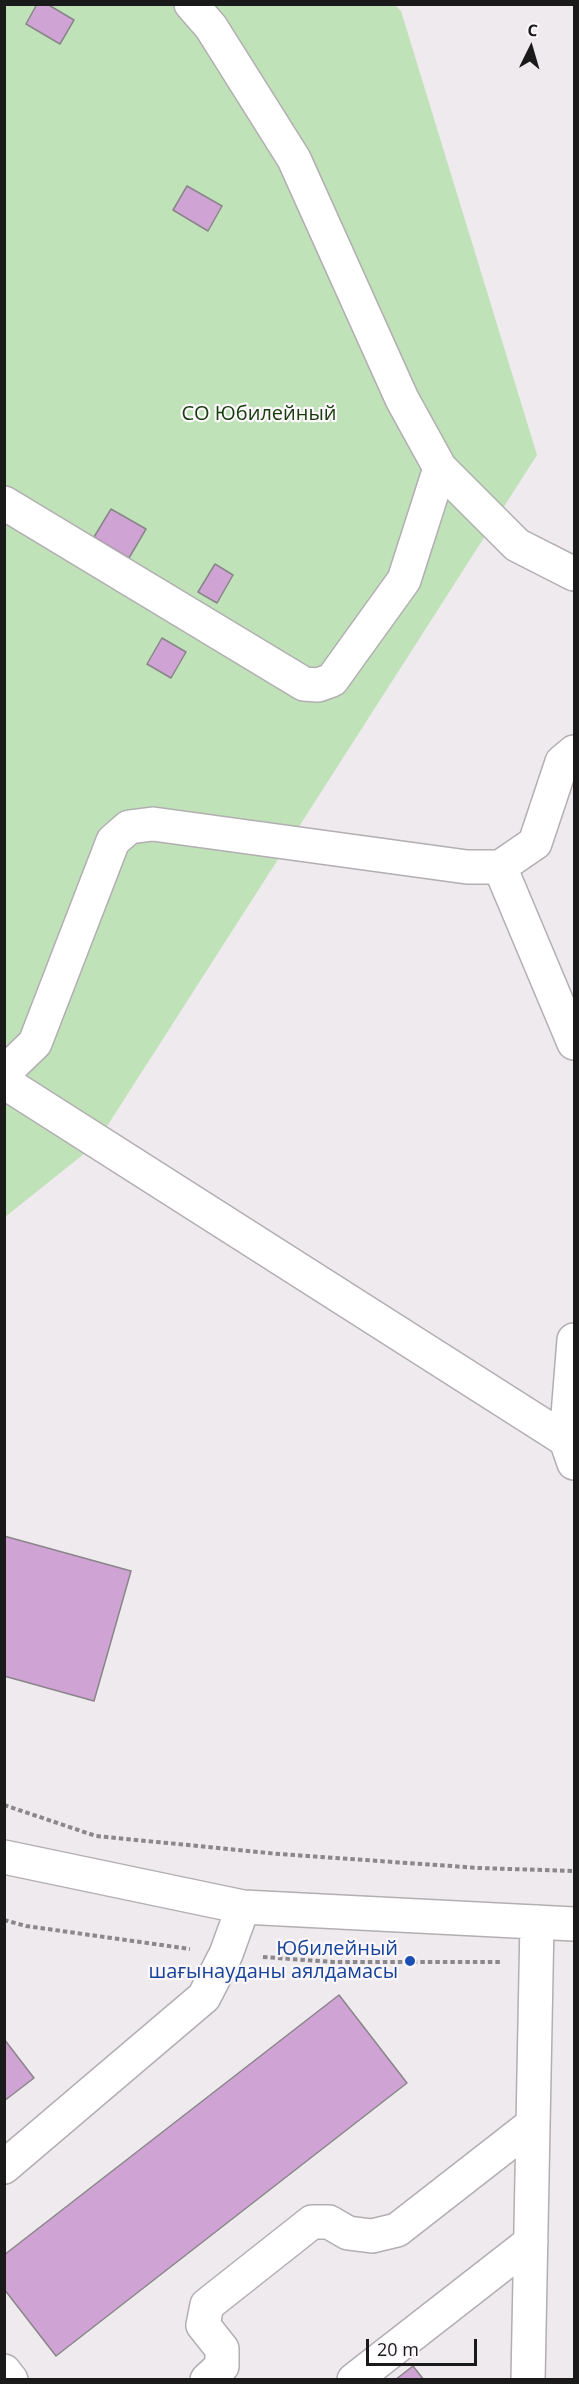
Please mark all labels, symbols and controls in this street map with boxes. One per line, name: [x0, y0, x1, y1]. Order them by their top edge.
north arrow: [501, 18, 561, 78]
text: С: [527, 19, 539, 41]
park label: СО Юбилейный: [181, 402, 337, 426]
place label: Юбилейный шағынауданы аялдамасы: [149, 1937, 398, 1984]
marker: Юбилейный шағынауданы аялдамасы: [403, 1954, 417, 1968]
scale bar: [369, 2327, 480, 2365]
text: 20 m: [377, 2337, 419, 2361]

